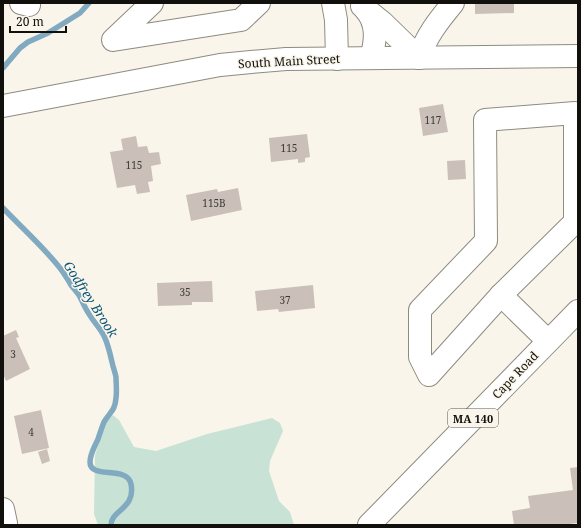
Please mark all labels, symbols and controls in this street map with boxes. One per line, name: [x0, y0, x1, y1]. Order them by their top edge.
scale bar: [10, 8, 66, 34]
text: 20 m: [16, 13, 44, 30]
street label: South Main Street: [238, 50, 340, 72]
house number: 117: [425, 113, 442, 127]
house number: 115: [281, 141, 297, 155]
house number: 115: [126, 158, 142, 172]
house number: 115B: [202, 196, 226, 210]
water label: Godfrey Brook: [60, 257, 123, 341]
house number: 35: [179, 285, 191, 299]
house number: 37: [279, 293, 291, 307]
house number: 3: [10, 347, 16, 361]
street label: Cape Road: [488, 347, 542, 402]
road number: MA 140: [448, 409, 498, 427]
house number: 4: [28, 425, 34, 439]

